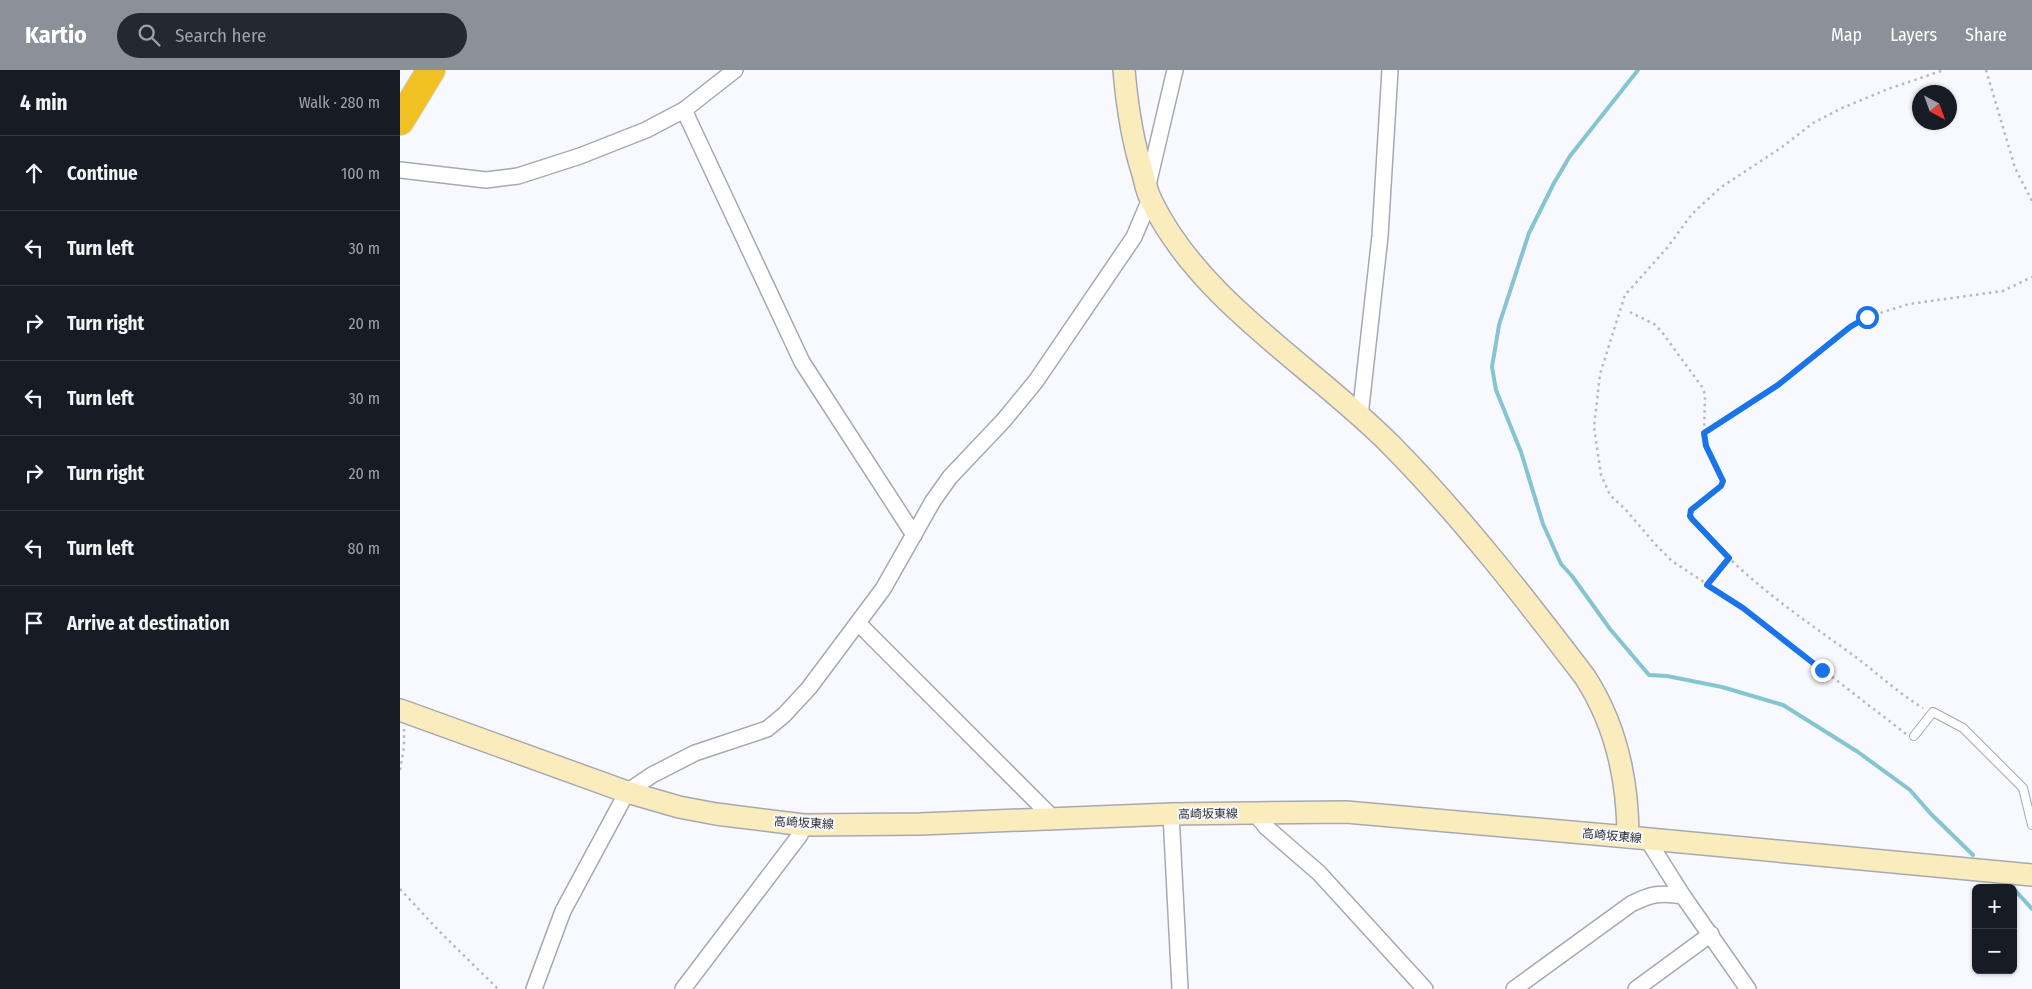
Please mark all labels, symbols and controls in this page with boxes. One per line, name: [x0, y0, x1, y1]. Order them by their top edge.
search box: [117, 13, 467, 58]
text: Kartio: [25, 21, 87, 49]
icon: search: [135, 21, 163, 49]
text: Search here: [175, 24, 266, 47]
text: Map: [1831, 24, 1862, 46]
text: Layers: [1890, 24, 1937, 46]
text: Share: [1965, 24, 2007, 46]
north arrow: [1912, 85, 1957, 130]
text: 4 min: [20, 90, 68, 116]
text: Walk · 280 m: [299, 93, 380, 112]
icon: ahead: [20, 159, 48, 187]
text: Continue: [67, 162, 138, 185]
text: 100 m: [341, 164, 380, 183]
icon: left: [20, 234, 48, 262]
text: Turn left: [67, 237, 134, 260]
text: 30 m: [348, 239, 380, 258]
route start: [1856, 306, 1879, 329]
icon: right: [20, 309, 48, 337]
text: Turn right: [67, 312, 144, 335]
text: 20 m: [349, 314, 380, 333]
icon: left: [20, 384, 48, 412]
text: Turn left: [67, 387, 134, 410]
text: 30 m: [348, 389, 380, 408]
icon: right: [20, 459, 48, 487]
text: Turn right: [67, 462, 144, 485]
text: 20 m: [349, 464, 380, 483]
icon: left: [20, 534, 48, 562]
text: Turn left: [67, 537, 134, 560]
text: 80 m: [348, 539, 380, 558]
icon: arrive: [20, 609, 48, 637]
text: Arrive at destination: [67, 612, 230, 635]
route end: [1811, 659, 1834, 682]
street label: 高崎坂東線: [1178, 806, 1238, 822]
street label: 高崎坂東線: [774, 814, 834, 832]
street label: 高崎坂東線: [1581, 826, 1643, 846]
map controls: [1972, 884, 2017, 974]
button: +: [1972, 884, 2017, 929]
button: −: [1972, 929, 2017, 974]

